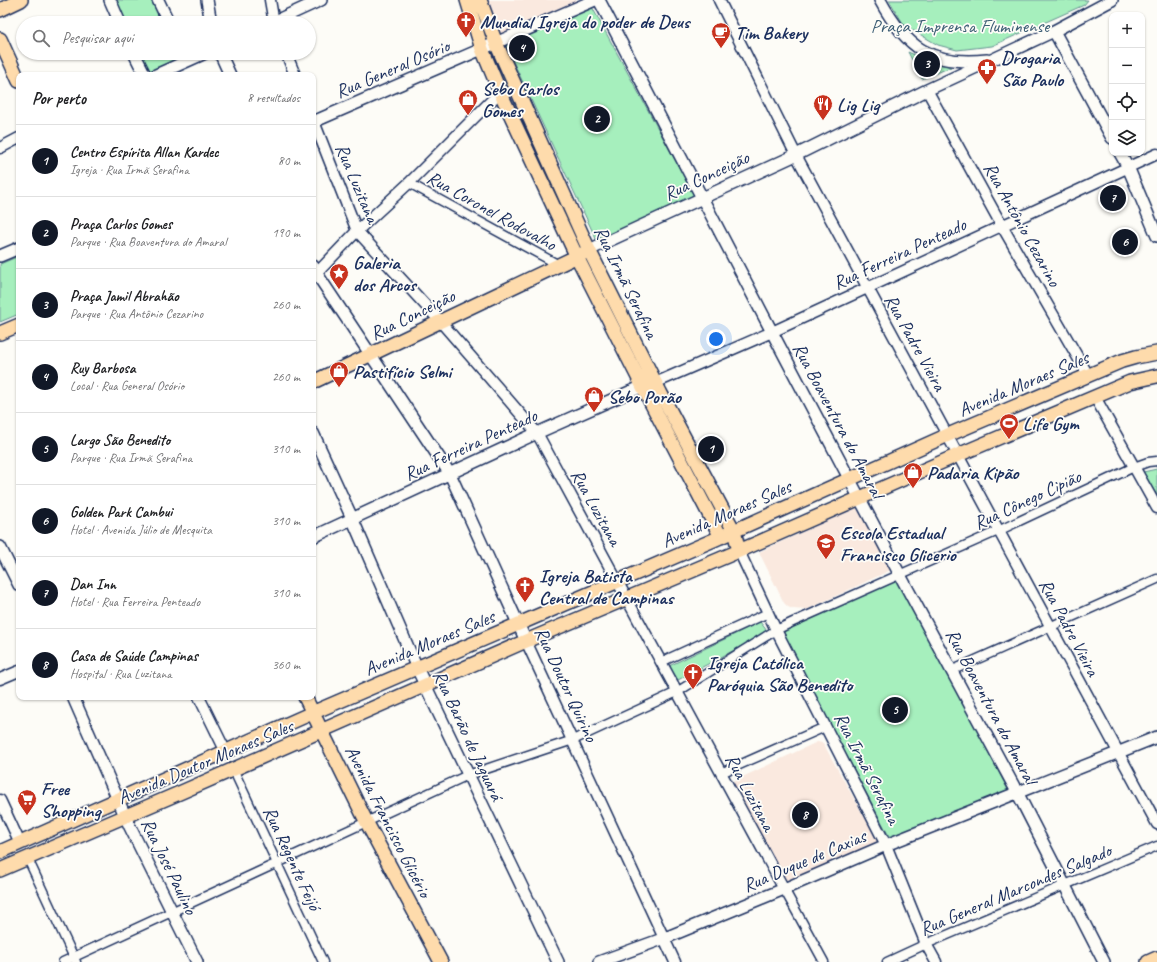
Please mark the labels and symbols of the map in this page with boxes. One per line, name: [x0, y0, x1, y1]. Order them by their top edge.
church icon: Mundial Igreja do poder de Deus: [455, 10, 477, 38]
place label: Mundial Igreja do poder de Deus: [480, 10, 692, 34]
park label: Praça Imprensa Fluminense: [871, 14, 1051, 38]
cafe icon: Tim Bakery: [710, 21, 732, 49]
place label: Tim Bakery: [735, 21, 810, 45]
street label: Rua General Osório: [332, 33, 455, 104]
pin: 4: [509, 33, 535, 63]
place label: Drogaria São Paulo: [1001, 46, 1064, 92]
pin: 3: [914, 49, 940, 79]
pharmacy icon: Drogaria São Paulo: [976, 57, 998, 85]
place label: Sebo Carlos Gomes: [482, 77, 561, 123]
shop icon: Sebo Carlos Gomes: [457, 88, 479, 116]
restaurant icon: Lig Lig: [812, 93, 834, 121]
place label: Lig Lig: [837, 93, 881, 117]
pin: 2: [584, 104, 610, 134]
street label: Rua Luzitana: [330, 140, 385, 229]
street label: Rua Conceição: [660, 145, 754, 206]
street label: Rua Antônio Cezarino: [978, 158, 1067, 292]
street label: Rua Coronel Rodovalho: [423, 165, 562, 257]
pin: 7: [1100, 183, 1126, 213]
street label: Rua Ferreira Penteado: [829, 212, 971, 295]
street label: Rua Irmã Serafina: [589, 222, 665, 345]
pin: 6: [1112, 227, 1138, 257]
place label: Galeria dos Arcos: [353, 251, 418, 297]
place icon: Galeria dos Arcos: [328, 262, 350, 290]
street label: Rua Conceição: [366, 284, 460, 346]
street label: Rua Padre Vieira: [879, 290, 952, 396]
your location: [706, 329, 726, 349]
street label: Rua Boaventura do Amaral: [787, 339, 891, 505]
street label: Avenida Moraes Sales: [955, 345, 1094, 422]
shop icon: Pastifício Selmi: [328, 360, 350, 388]
place label: Pastifício Selmi: [353, 360, 454, 384]
shop icon: Sebo Porão: [583, 385, 605, 413]
place label: Sebo Porão: [608, 385, 682, 409]
street label: Rua Ferreira Penteado: [400, 403, 542, 486]
sports icon: Life Gym: [998, 412, 1020, 440]
place label: Life Gym: [1023, 412, 1080, 436]
pin: 1: [698, 434, 724, 464]
shop icon: Padaria Kipão: [902, 461, 924, 489]
place label: Padaria Kipão: [927, 461, 1020, 485]
street label: Rua Cônego Cipião: [970, 464, 1086, 535]
street label: Rua Luzitana: [565, 465, 628, 552]
street label: Avenida Moraes Sales: [658, 474, 797, 553]
place label: Escola Estadual Francisco Glicerio: [840, 521, 957, 567]
school or university icon: Escola Estadual Francisco Glicerio: [815, 532, 837, 560]
place label: Igreja Batista Central de Campinas: [539, 564, 676, 610]
church icon: Igreja Batista Central de Campinas: [514, 575, 536, 603]
street label: Rua Padre Vieira: [1033, 575, 1105, 681]
street label: Avenida Moraes Sales: [361, 604, 500, 681]
street label: Rua Doutor Quirino: [529, 623, 604, 747]
street label: Rua Boaventura do Amaral: [940, 625, 1044, 791]
place label: Igreja Católica Paróquia São Benedito: [707, 651, 855, 697]
church icon: Igreja Católica Paróquia São Benedito: [682, 662, 704, 690]
street label: Rua Barão de Jaguará: [427, 666, 510, 806]
pin: 5: [882, 695, 908, 725]
street label: Rua Irmã Serafina: [829, 709, 907, 830]
street label: Avenida Doutor Moraes Sales: [114, 713, 298, 810]
street label: Avenida Francisco Glicério: [339, 742, 438, 903]
street label: Rua Luzitana: [720, 750, 781, 837]
place label: Free Shopping: [41, 777, 102, 823]
supermarket icon: Free Shopping: [16, 788, 38, 816]
pin: 8: [792, 800, 818, 830]
street label: Rua Regente Feijó: [258, 803, 328, 917]
street label: Rua José Paulino: [136, 814, 203, 920]
street label: Rua Duque de Caxias: [739, 823, 872, 898]
street label: Rua General Marcondes Salgado: [916, 838, 1117, 941]

